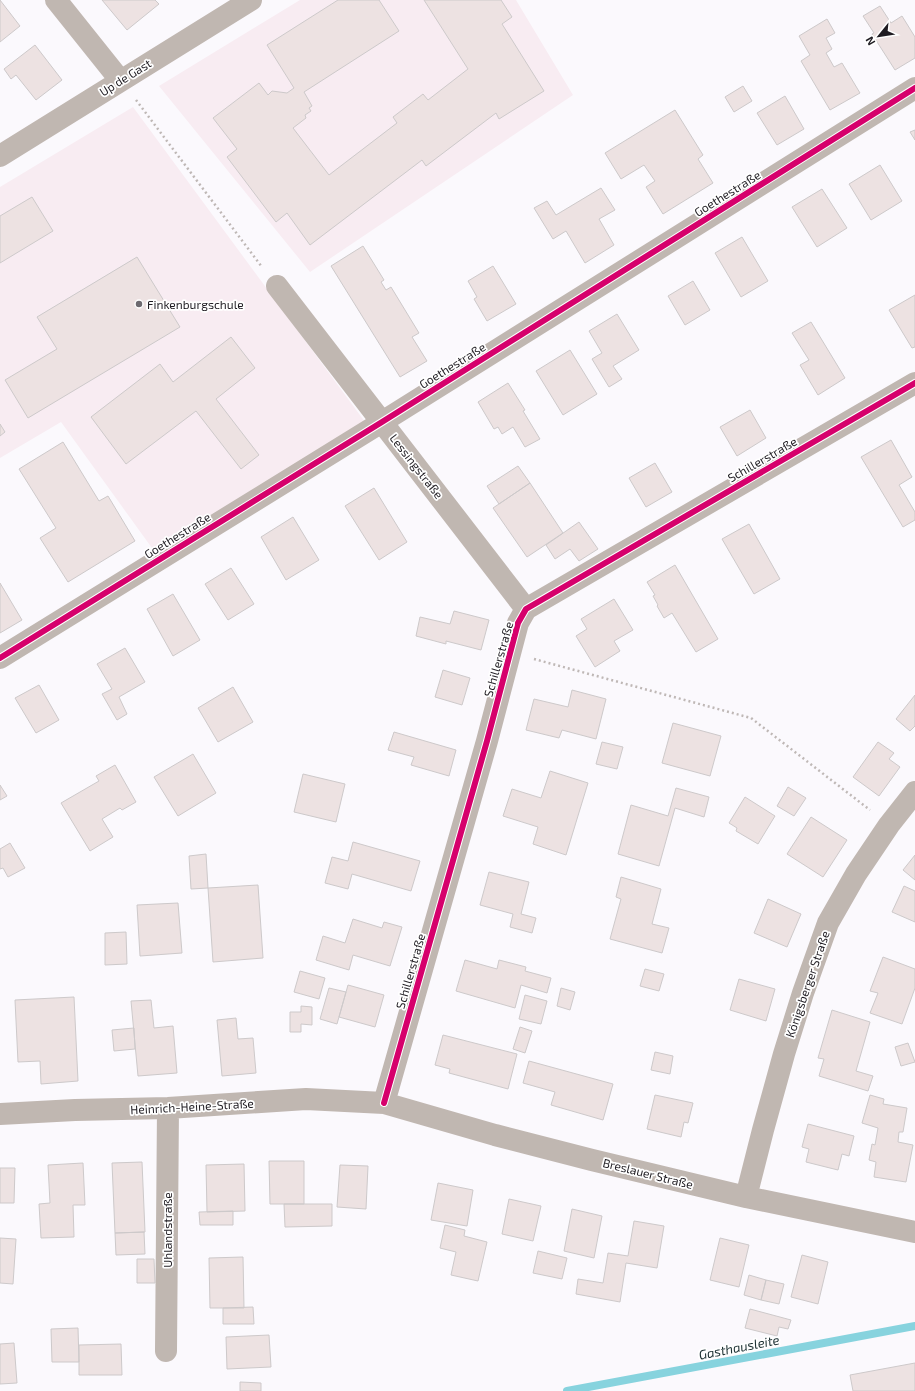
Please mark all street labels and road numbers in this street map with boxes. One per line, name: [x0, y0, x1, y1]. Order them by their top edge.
street label: Up de Gast: [97, 55, 154, 98]
street label: Goethestraße: [691, 167, 763, 219]
street label: Goethestraße: [416, 339, 488, 391]
street label: Lessingstraße: [387, 431, 447, 501]
street label: Schillerstraße: [725, 434, 799, 484]
street label: Goethestraße: [141, 509, 213, 561]
street label: Schillerstraße: [481, 620, 515, 698]
street label: Königsberger Straße: [782, 929, 832, 1039]
street label: Schillerstraße: [393, 932, 427, 1010]
street label: Heinrich-Heine-Straße: [130, 1096, 254, 1116]
street label: Breslauer Straße: [601, 1155, 695, 1191]
street label: Uhlandstraße: [160, 1192, 174, 1268]

